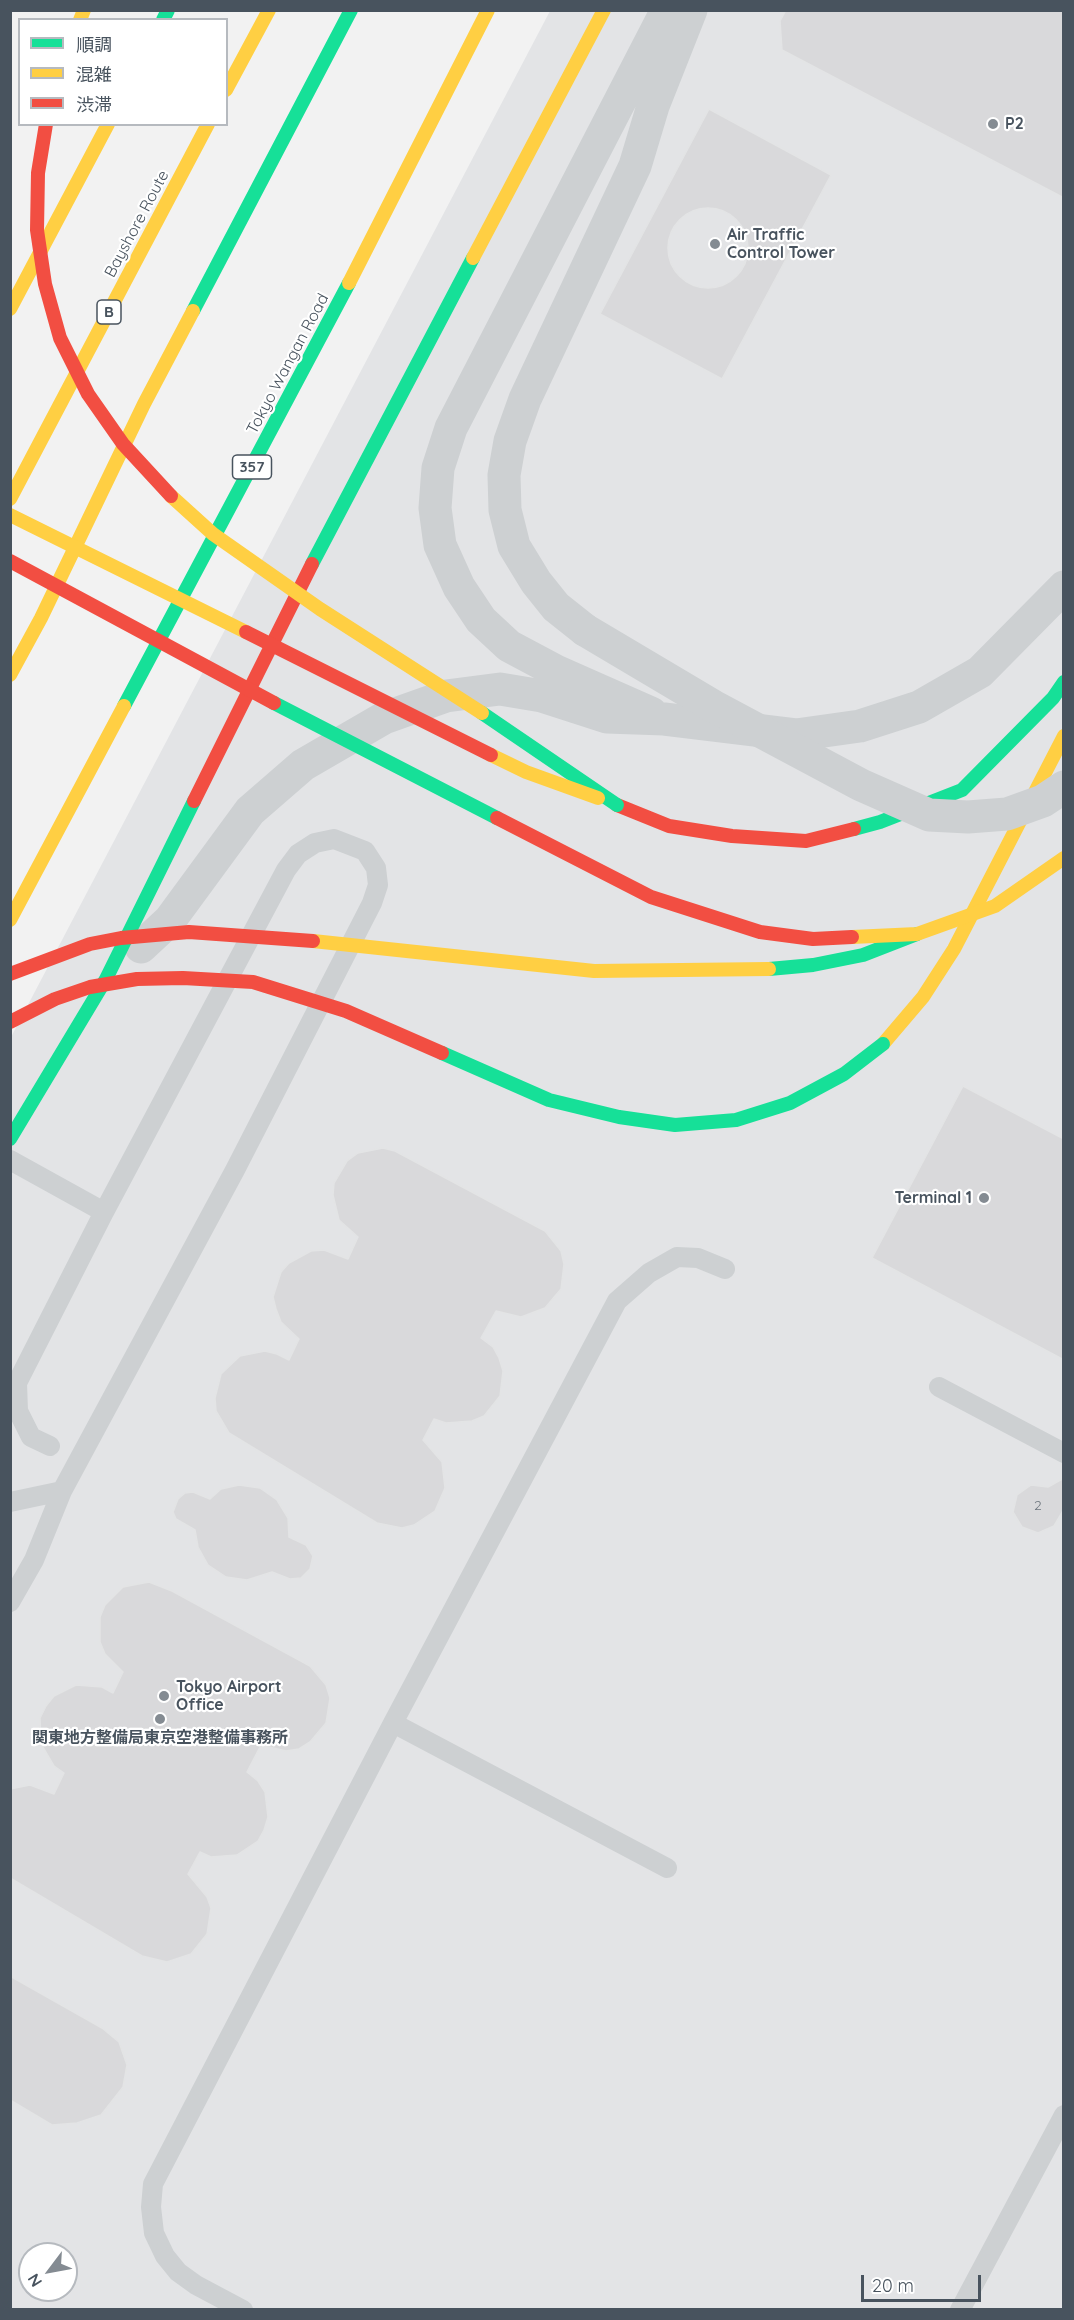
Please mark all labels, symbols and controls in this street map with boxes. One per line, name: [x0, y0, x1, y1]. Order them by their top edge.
legend: [18, 18, 228, 126]
text: 順調: [76, 33, 112, 56]
text: 混雑: [76, 63, 112, 86]
text: 渋滞: [76, 93, 112, 116]
place label: P2: [1005, 114, 1024, 134]
marker: P2: [986, 117, 1000, 131]
street label: Bayshore Route: [101, 167, 173, 281]
place label: Air Traffic Control Tower: [727, 225, 835, 263]
marker: Air Traffic Control Tower: [708, 237, 722, 251]
street label: Tokyo Wangan Road: [243, 291, 333, 437]
road number: B: [97, 300, 121, 324]
road number: 357: [232, 455, 272, 479]
place label: Terminal 1: [894, 1188, 972, 1208]
marker: Terminal 1: [977, 1191, 991, 1205]
house number: 2: [1034, 1498, 1042, 1514]
place label: Tokyo Airport Office: [176, 1677, 281, 1715]
marker: Tokyo Airport Office: [157, 1689, 171, 1703]
marker: 関東地方整備局東京空港整備事務所: [153, 1712, 167, 1726]
place label: 関東地方整備局東京空港整備事務所: [32, 1728, 288, 1748]
north arrow: [18, 2242, 78, 2302]
scale bar: [864, 2263, 984, 2301]
text: N: [23, 2270, 46, 2291]
text: 20 m: [872, 2274, 914, 2297]

